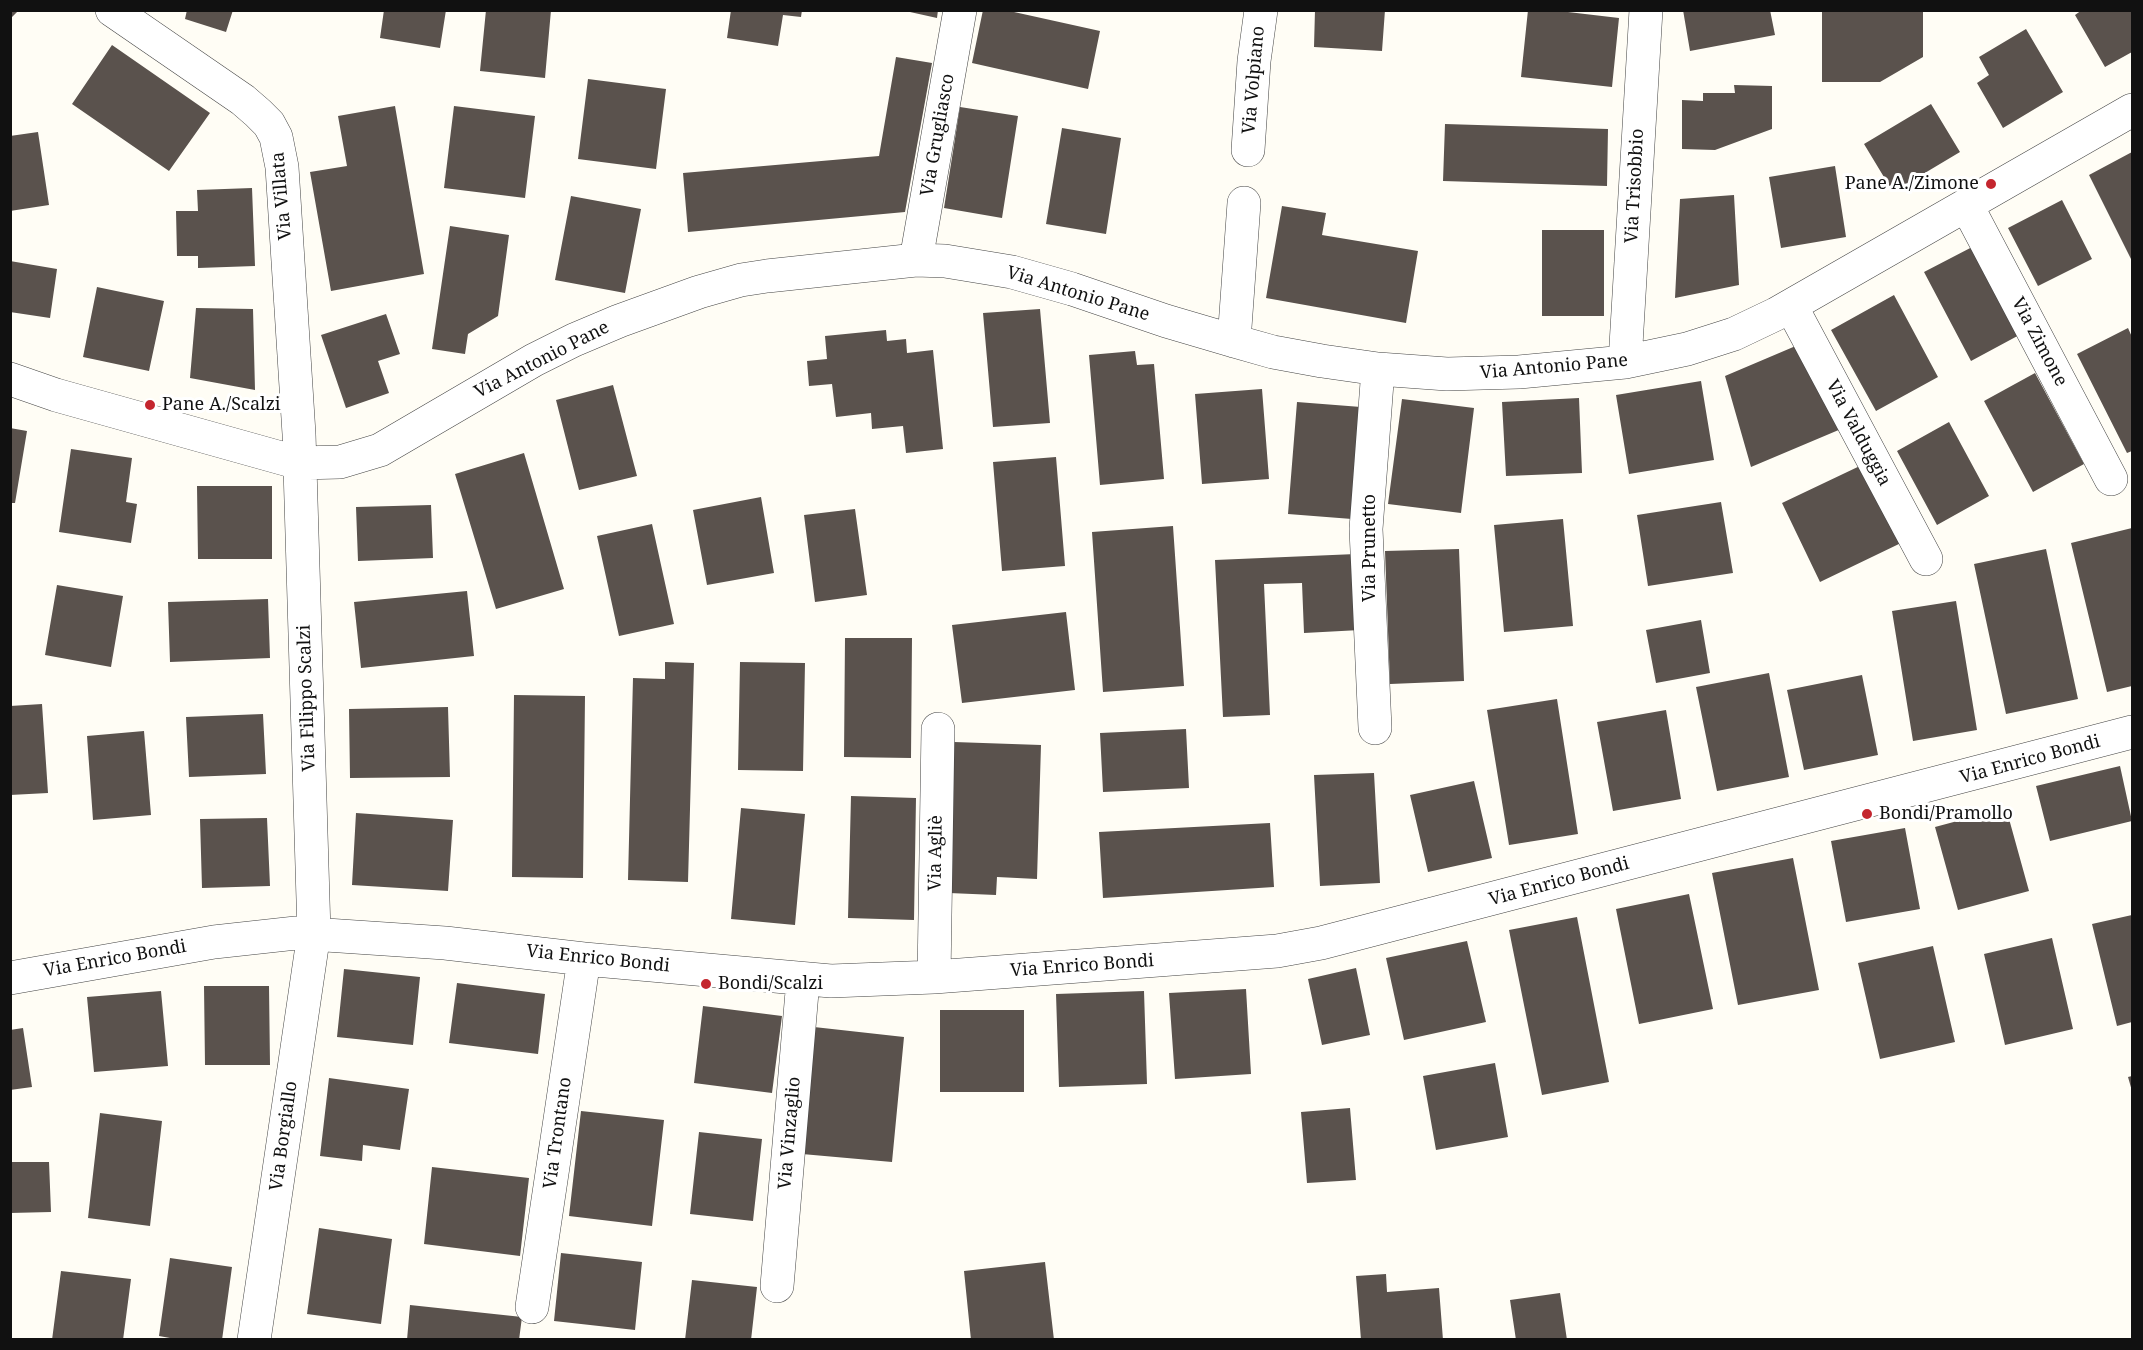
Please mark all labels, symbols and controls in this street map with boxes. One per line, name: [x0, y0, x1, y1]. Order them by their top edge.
street label: Via Volpiano: [1239, 25, 1269, 135]
street label: Via Grugliasco: [917, 72, 959, 198]
street label: Via Trisobbio: [1621, 128, 1649, 244]
street label: Via Villata: [267, 151, 297, 241]
place label: Pane A./Zimone: [1845, 173, 1979, 195]
marker: Pane A./Zimone: [1984, 177, 1998, 191]
street label: Via Antonio Pane: [1004, 262, 1152, 326]
street label: Via Zimone: [2007, 294, 2071, 390]
street label: Via Antonio Pane: [471, 317, 613, 403]
street label: Via Antonio Pane: [1479, 350, 1629, 384]
street label: Via Valduggia: [1821, 376, 1895, 490]
place label: Pane A./Scalzi: [162, 394, 281, 416]
marker: Pane A./Scalzi: [143, 398, 157, 412]
street label: Via Prunetto: [1359, 494, 1381, 602]
street label: Via Filippo Scalzi: [294, 624, 320, 772]
street label: Via Enrico Bondi: [1958, 731, 2102, 789]
place label: Bondi/Pramollo: [1879, 803, 2013, 825]
marker: Bondi/Pramollo: [1860, 807, 1874, 821]
street label: Via Agliè: [925, 815, 947, 891]
street label: Via Enrico Bondi: [1487, 853, 1631, 911]
street label: Via Enrico Bondi: [42, 936, 188, 982]
street label: Via Enrico Bondi: [525, 941, 671, 977]
street label: Via Enrico Bondi: [1009, 950, 1155, 982]
place label: Bondi/Scalzi: [718, 973, 823, 995]
marker: Bondi/Scalzi: [699, 977, 713, 991]
street label: Via Trontano: [539, 1076, 577, 1190]
street label: Via Vinzaglio: [774, 1076, 806, 1190]
street label: Via Borgiallo: [266, 1080, 302, 1192]

